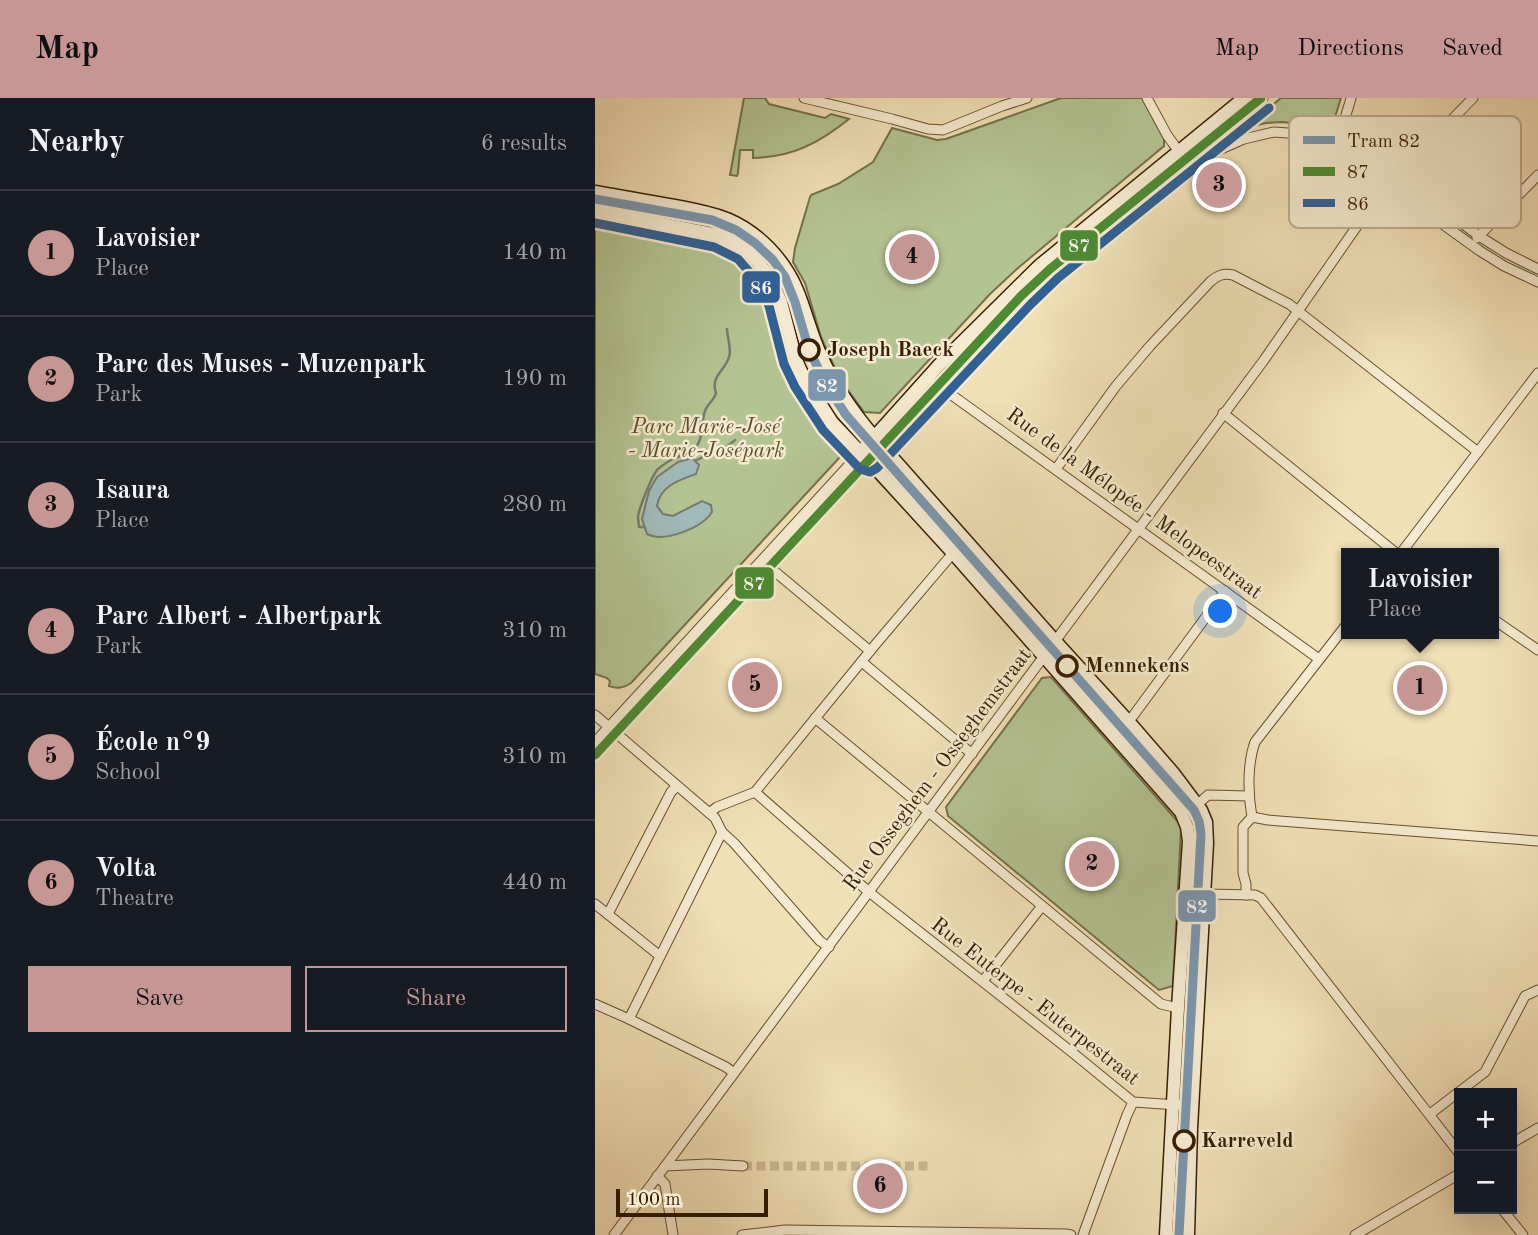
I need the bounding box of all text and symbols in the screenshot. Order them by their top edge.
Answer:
text: Map [35,33,99,66]
text: Map [1215,37,1259,61]
text: Directions [1297,37,1404,61]
text: Saved [1442,37,1503,61]
legend [1289,116,1521,228]
text: Nearby [28,128,125,158]
text: 6 results [481,132,567,155]
text: Tram 82 [1347,133,1420,152]
pin: 3 [1196,159,1242,211]
text: 87 [1347,164,1369,183]
text: 86 [1347,196,1369,215]
text: Lavoisier [95,226,200,252]
line badge: 87 [1059,229,1099,262]
pin: 4 [889,231,935,283]
text: 87 [1068,238,1090,257]
text: 1 [44,241,58,264]
text: 140 m [502,241,567,264]
text: Place [95,257,149,280]
line badge: 86 [741,270,781,304]
text: 86 [750,280,772,299]
marker: Joseph Baeck [798,339,820,361]
place label: Joseph Baeck [827,340,954,361]
text: Parc des Muses - Muzenpark [95,352,426,378]
text: 2 [44,367,58,390]
text: 190 m [502,367,567,390]
line badge: 82 [807,368,847,402]
text: 82 [816,378,838,397]
text: Park [95,383,142,406]
street label: Rue de la Mélopée - Melopeestraat [1002,404,1266,604]
park label: Parc Marie-José - Marie-Josépark [628,417,784,462]
text: Isaura [95,478,170,504]
text: 3 [44,493,58,516]
text: 280 m [502,493,567,516]
text: Place [95,509,149,532]
popup [1341,548,1499,639]
line badge: 87 [734,566,775,600]
text: Lavoisier [1368,567,1472,593]
text: 87 [743,576,765,595]
your location [1203,594,1237,628]
text: Place [1368,598,1421,621]
text: Parc Albert - Albertpark [95,604,382,630]
text: 4 [44,619,58,642]
text: 310 m [502,619,567,642]
text: Park [95,635,142,658]
street label: Rue Osseghem - Osseghemstraat [840,645,1036,895]
marker: Mennekens [1056,655,1078,677]
place label: Mennekens [1085,656,1189,677]
pin: 5 [732,659,778,711]
pin: 1 [1397,662,1443,714]
text: École n°9 [95,730,210,756]
text: 5 [44,745,58,768]
text: 310 m [502,745,567,768]
text: School [95,761,161,784]
pin: 2 [1069,838,1115,890]
text: Volta [95,856,156,882]
text: 6 [44,871,58,894]
text: 440 m [502,871,567,894]
text: Theatre [95,887,174,910]
line badge: 82 [1177,889,1217,923]
text: 82 [1186,899,1208,918]
street label: Rue Euterpe - Euterpestraat [927,914,1143,1090]
button: Save [28,966,291,1032]
button: Share [305,966,567,1032]
map controls [1454,1088,1517,1214]
button: + [1454,1088,1517,1151]
marker: Karreveld [1173,1130,1195,1152]
place label: Karreveld [1201,1131,1294,1152]
button: − [1454,1151,1517,1214]
pin: 6 [857,1160,903,1212]
scale bar [616,1186,768,1218]
text: 100 m [627,1191,680,1210]

